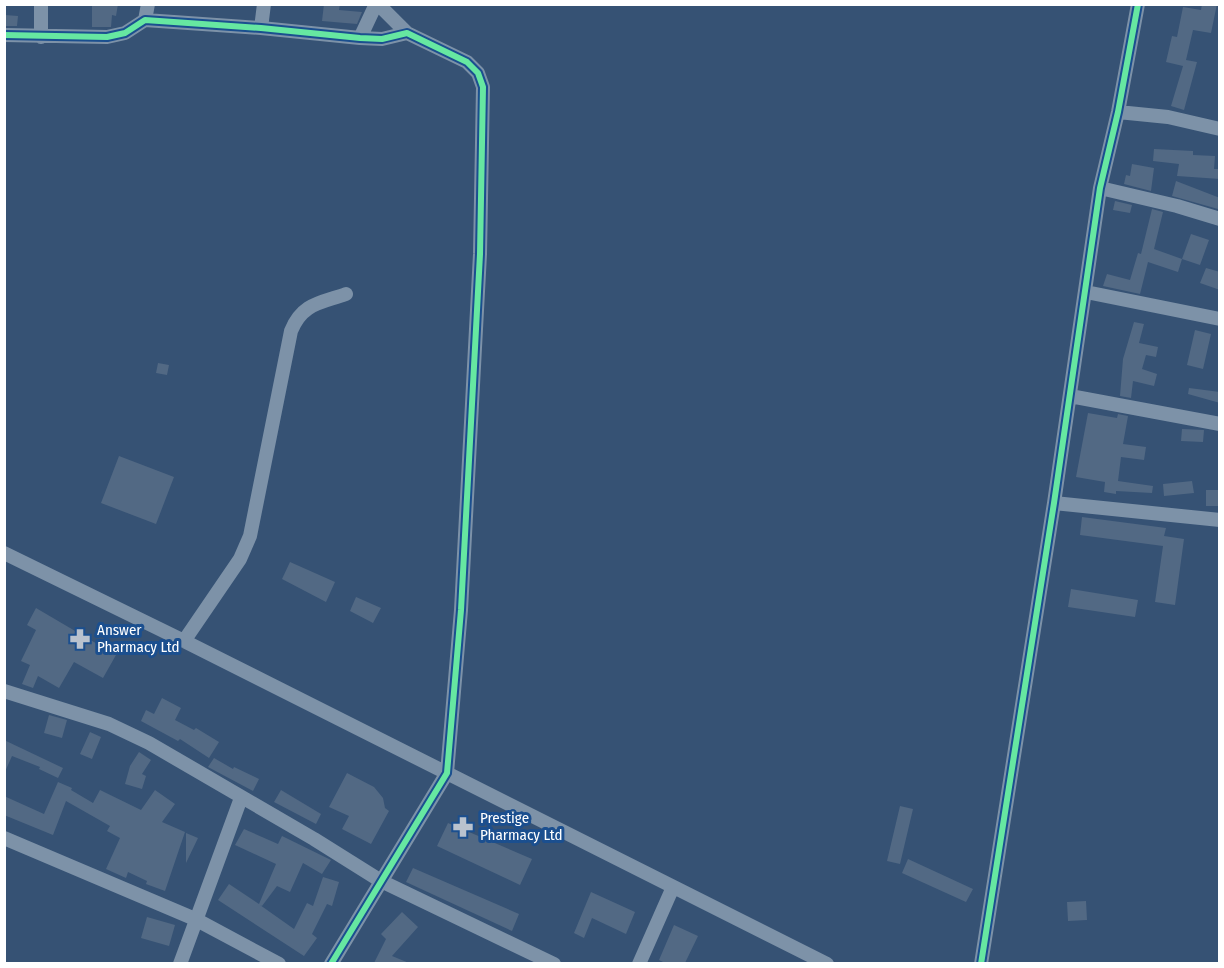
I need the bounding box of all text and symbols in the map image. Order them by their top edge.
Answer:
place label: Answer Pharmacy Ltd [97,621,180,656]
pharmacy icon: Answer Pharmacy Ltd [68,627,92,651]
place label: Prestige Pharmacy Ltd [480,809,563,844]
pharmacy icon: Prestige Pharmacy Ltd [451,815,475,839]

